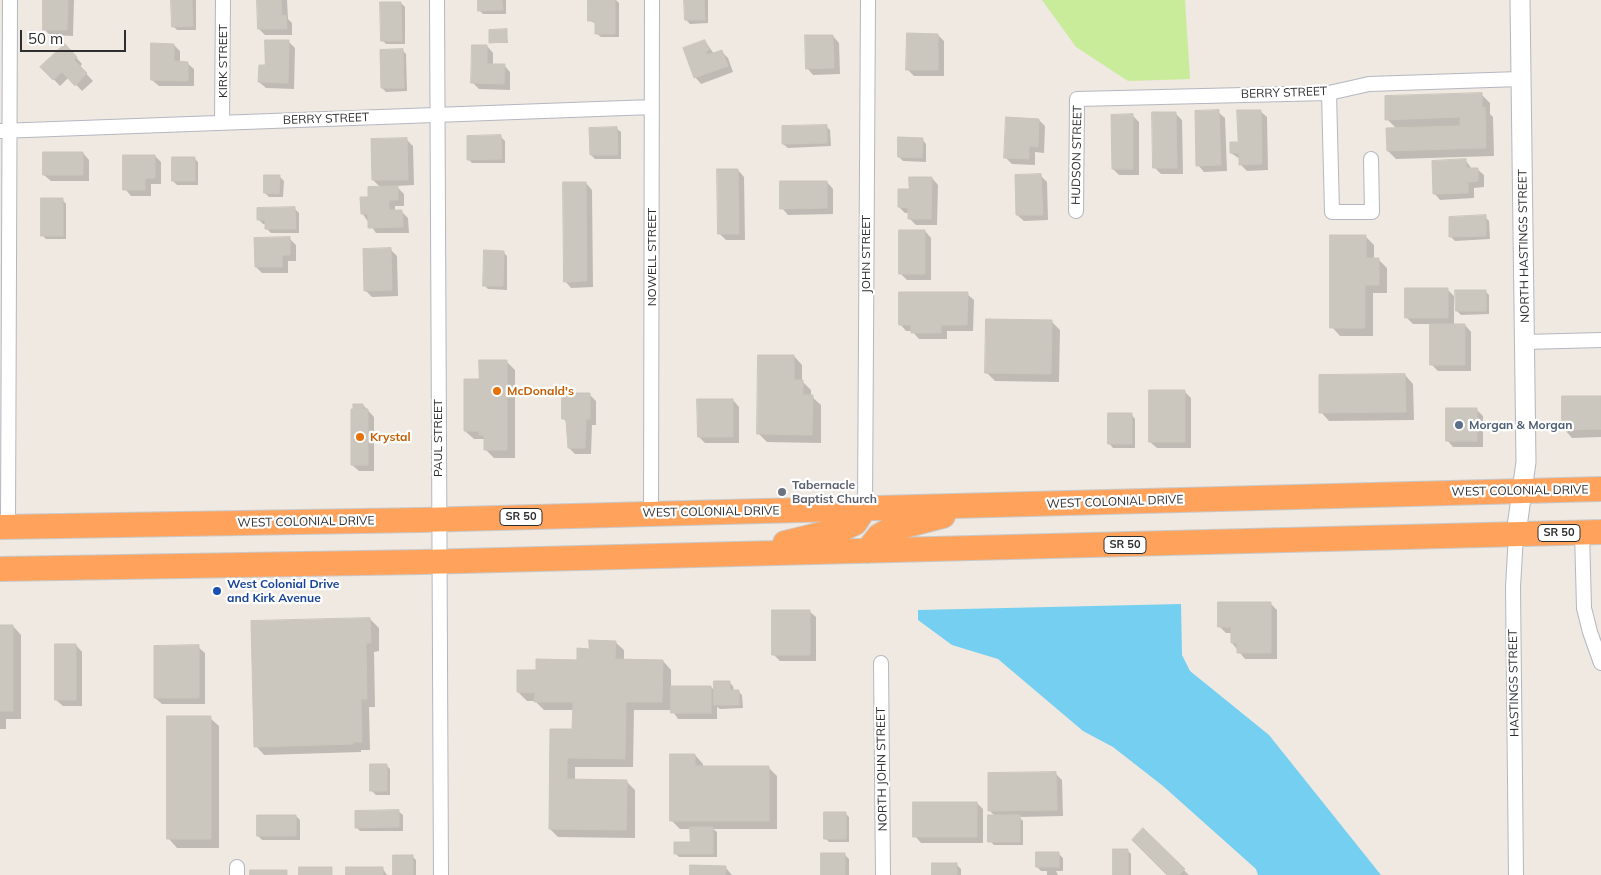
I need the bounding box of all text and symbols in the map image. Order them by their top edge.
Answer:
scale bar [22,20,129,52]
street label: KIRK STREET [216,24,230,98]
text: 50 m [28,29,63,48]
street label: BERRY STREET [1241,84,1327,102]
street label: HUDSON STREET [1069,105,1085,205]
street label: BERRY STREET [283,110,369,128]
street label: NORTH HASTINGS STREET [1515,169,1533,323]
street label: NOWELL STREET [645,208,659,306]
street label: JOHN STREET [859,215,873,293]
place label: McDonald's [507,384,574,398]
marker: McDonald's [491,385,503,397]
street label: PAUL STREET [431,399,445,477]
place label: Morgan & Morgan [1469,418,1572,432]
marker: Morgan & Morgan [1453,419,1465,431]
place label: Krystal [370,430,411,444]
marker: Krystal [354,431,366,443]
place label: Tabernacle Baptist Church [792,478,877,506]
street label: WEST COLONIAL DRIVE [1451,483,1589,499]
marker: Tabernacle Baptist Church [776,486,788,498]
street label: WEST COLONIAL DRIVE [1046,492,1184,512]
street label: WEST COLONIAL DRIVE [642,504,780,520]
road number: SR 50 [500,508,542,526]
street label: WEST COLONIAL DRIVE [237,514,375,530]
road number: SR 50 [1538,524,1580,542]
road number: SR 50 [1104,536,1146,554]
place label: West Colonial Drive and Kirk Avenue [227,577,339,605]
marker: West Colonial Drive and Kirk Avenue [211,585,223,597]
street label: HASTINGS STREET [1506,629,1522,737]
street label: NORTH JOHN STREET [874,707,890,831]

